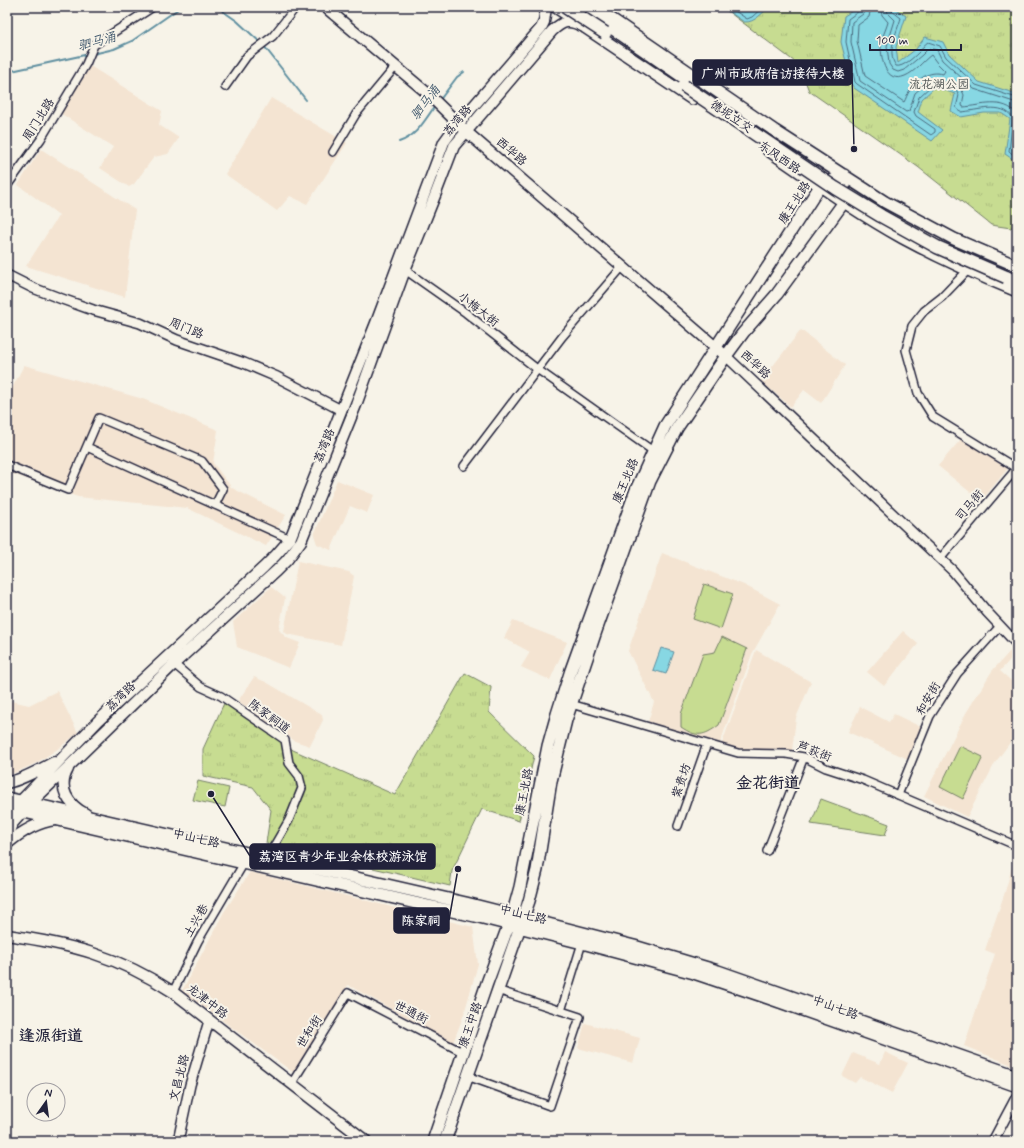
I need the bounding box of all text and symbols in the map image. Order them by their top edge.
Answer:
scale bar [870,26,961,52]
water label: 驷马涌 [76,28,119,55]
text: 100 m [876,33,908,49]
callout: 广州市政府信访接待大楼 [693,60,852,85]
text: 广州市政府信访接待大楼 [701,66,845,83]
park label: 流花湖公园 [909,77,969,93]
water label: 驷马涌 [407,82,445,124]
street label: 周门北路 [19,95,59,145]
street label: 德坭立交 [707,97,755,137]
street label: 荔湾路 [440,102,476,140]
street label: 西华路 [492,134,530,170]
street label: 东风西路 [755,138,803,178]
street label: 康王北路 [775,179,815,227]
street label: 小梅大街 [454,289,502,331]
street label: 周门路 [166,315,206,343]
street label: 西华路 [736,347,774,383]
street label: 荔湾路 [311,426,339,466]
street label: 康王北路 [609,456,643,506]
street label: 司马街 [952,487,988,525]
street label: 荔湾路 [102,679,140,715]
street label: 和安街 [913,679,945,719]
street label: 陈家祠道 [245,696,293,738]
street label: 芦荻街 [794,738,834,766]
street label: 紫贵坊 [669,761,695,801]
street label: 康王北路 [513,767,537,817]
district label: 金花街道 [736,773,800,794]
street label: 中山七路 [171,826,221,852]
callout: 荔湾区青少年业余体校游泳馆 [250,844,435,869]
text: 荔湾区青少年业余体校游泳馆 [258,849,428,866]
street label: 土兴巷 [181,901,213,941]
street label: 中山七路 [498,901,548,929]
callout: 陈家祠 [394,908,449,933]
text: 陈家祠 [401,913,441,930]
street label: 龙津中路 [183,981,231,1023]
street label: 中山七路 [810,992,860,1024]
street label: 世通街 [391,998,431,1028]
street label: 康王中路 [456,1000,486,1050]
street label: 世和街 [294,1012,326,1052]
district label: 逢源街道 [19,1026,83,1047]
street label: 文昌北路 [166,1053,194,1103]
north arrow [26,1082,66,1122]
text: N [43,1086,53,1101]

